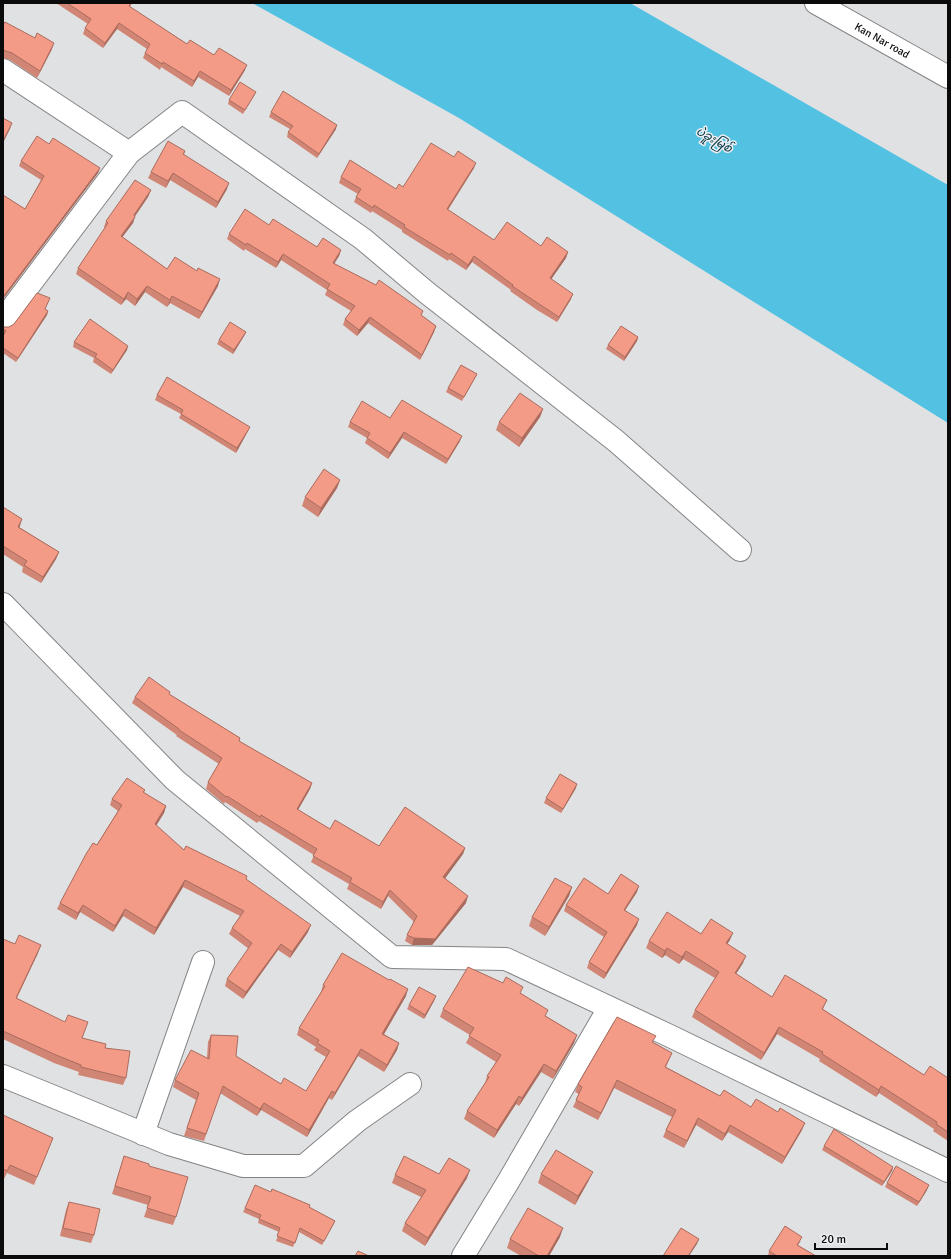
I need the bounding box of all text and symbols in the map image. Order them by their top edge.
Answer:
street label: Kan Nar road [852,20,912,61]
water label: ပဲခူးမြစ် [692,122,737,159]
scale bar [815,1225,887,1251]
text: 20 m [821,1232,846,1247]

